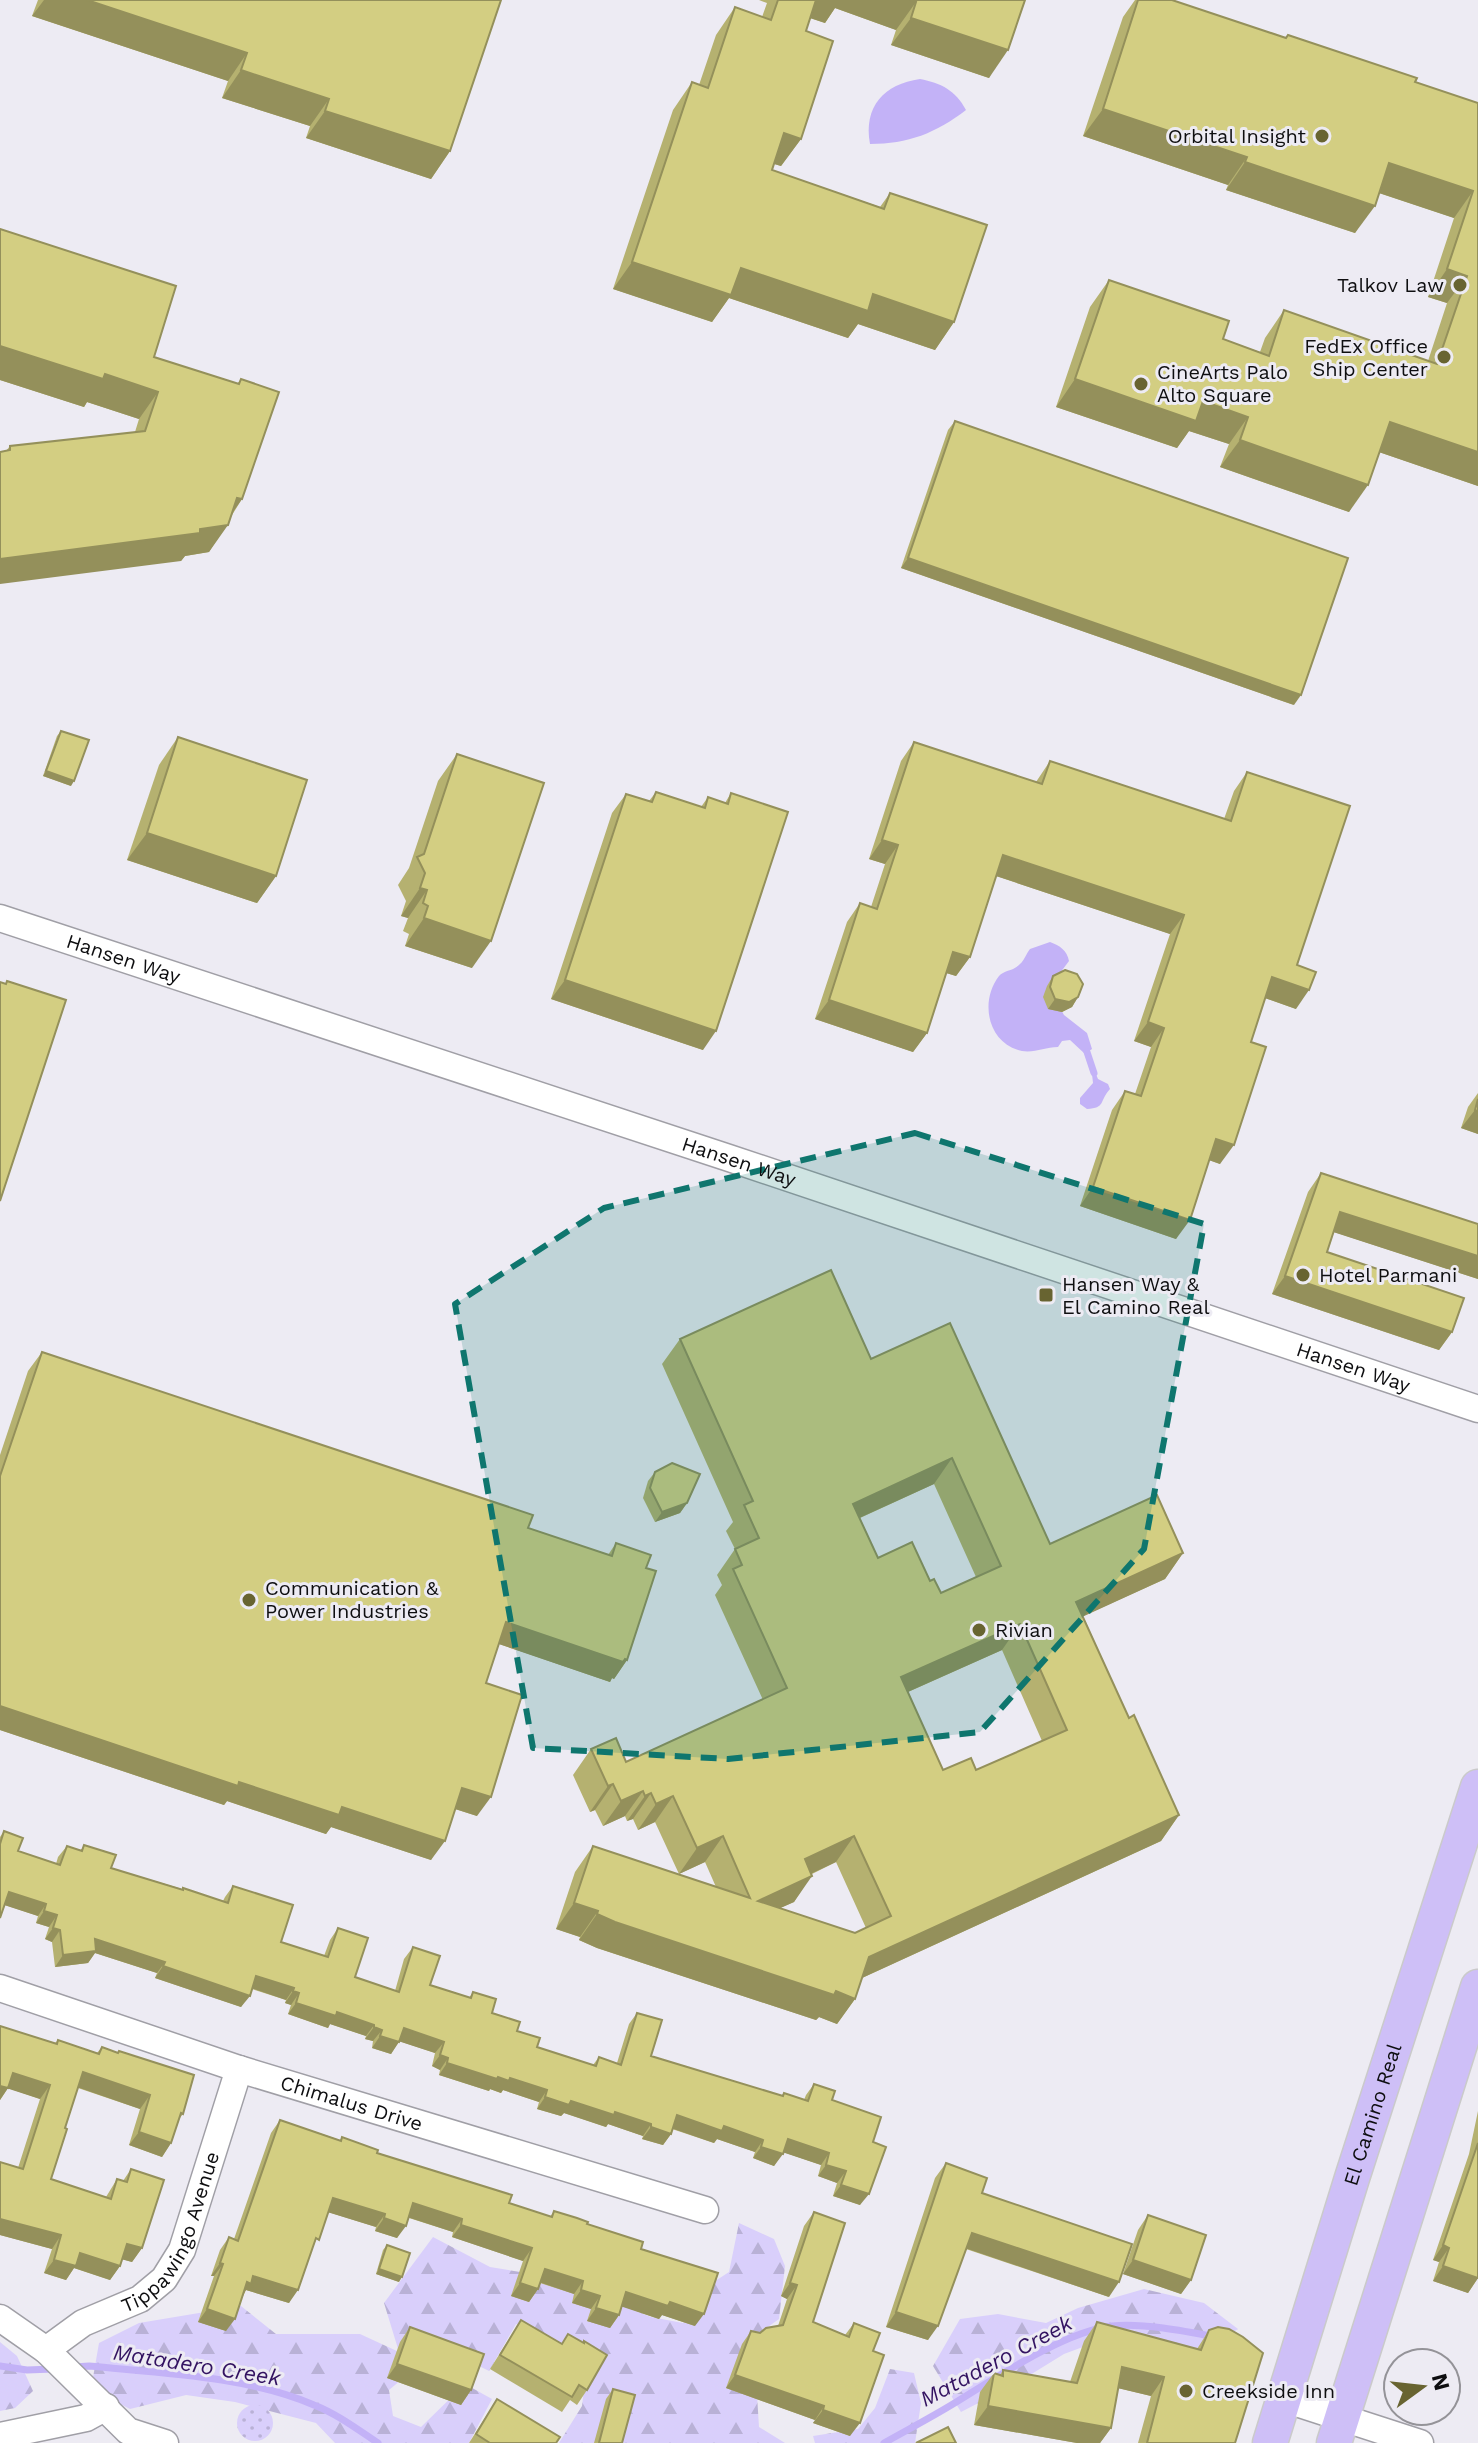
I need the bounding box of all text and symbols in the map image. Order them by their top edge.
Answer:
place label: Orbital Insight [1168,124,1307,148]
marker: Orbital Insight [1313,127,1331,145]
place label: Talkov Law [1337,273,1444,297]
marker: Talkov Law [1451,276,1469,294]
place label: FedEx Office Ship Center [1304,334,1428,381]
marker: FedEx Office Ship Center [1435,348,1453,366]
place label: CineArts Palo Alto Square [1157,360,1288,407]
marker: CineArts Palo Alto Square [1132,375,1150,393]
street label: Hansen Way [63,929,184,989]
street label: Hansen Way [679,1131,800,1192]
place label: Hotel Parmani [1319,1263,1457,1287]
marker: Hotel Parmani [1294,1266,1312,1284]
place label: Hansen Way & El Camino Real [1062,1272,1210,1319]
marker: Hansen Way & El Camino Real [1037,1286,1055,1304]
street label: Hansen Way [1293,1337,1414,1398]
place label: Communication & Power Industries [265,1576,439,1623]
marker: Communication & Power Industries [240,1591,258,1609]
place label: Rivian [995,1618,1053,1642]
marker: Rivian [970,1621,988,1639]
street label: El Camino Real [1338,2041,1406,2188]
street label: Chimalus Drive [278,2070,426,2136]
street label: Tippawingo Avenue [118,2149,224,2318]
water label: Matadero Creek [916,2310,1077,2412]
water label: Matadero Creek [112,2339,283,2391]
north arrow [1382,2347,1462,2427]
text: N [1427,2371,1455,2393]
place label: Creekside Inn [1202,2379,1335,2403]
marker: Creekside Inn [1177,2382,1195,2400]

